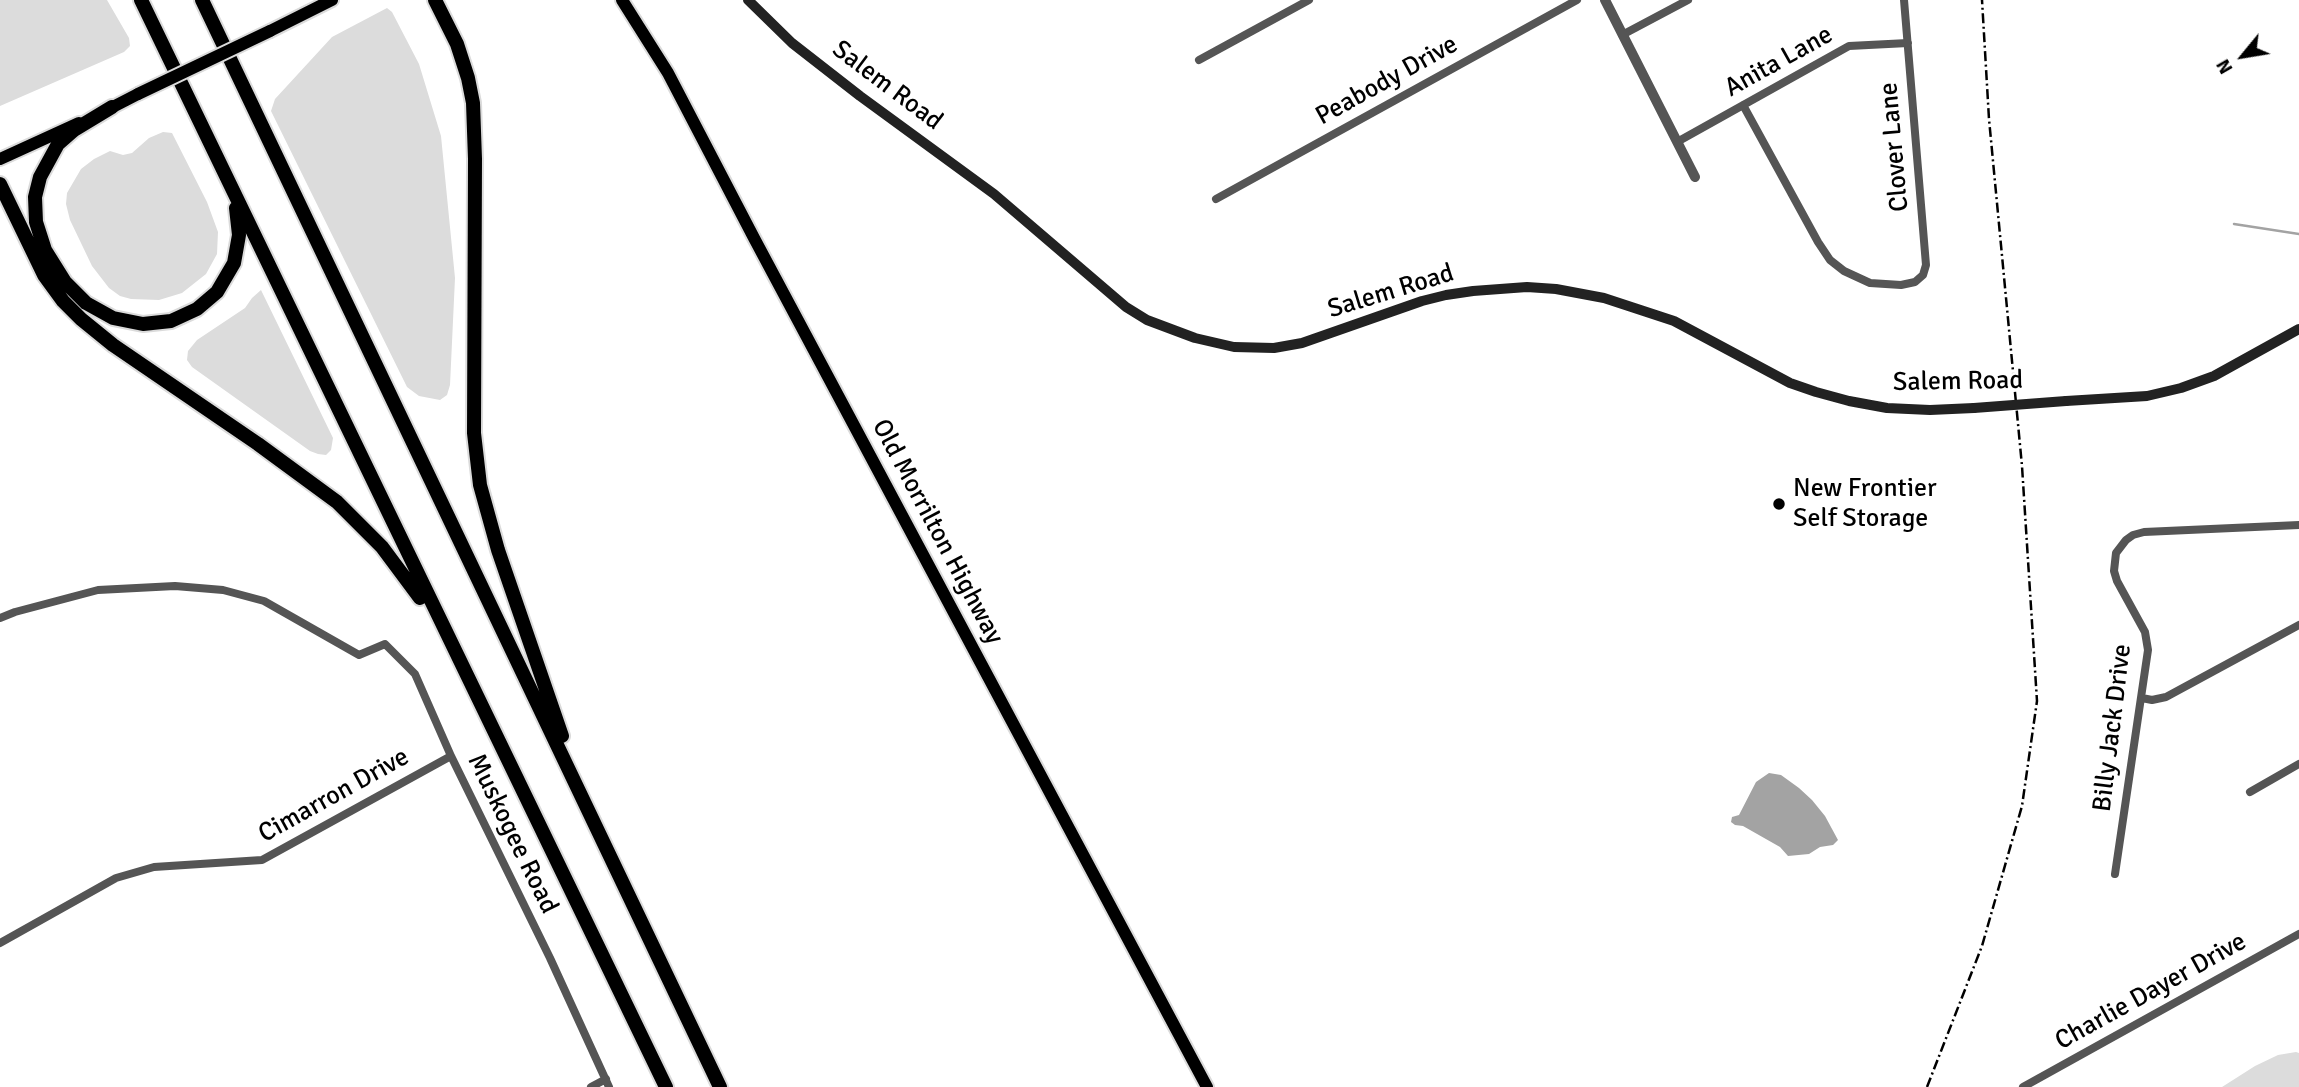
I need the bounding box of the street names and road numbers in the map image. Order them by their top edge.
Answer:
street label: Anita Lane [1720,20,1838,104]
street label: Peabody Drive [1311,29,1463,133]
street label: Salem Road [826,34,948,138]
street label: Clover Lane [1874,81,1916,213]
street label: Salem Road [1324,258,1458,326]
street label: Salem Road [1893,365,2023,399]
street label: Old Morrilton Highway [864,414,1010,650]
street label: Billy Jack Drive [2087,642,2139,814]
street label: Cimarron Drive [253,742,415,850]
street label: Muskogee Road [460,749,564,919]
street label: Charlie Dayer Drive [2050,927,2252,1057]

